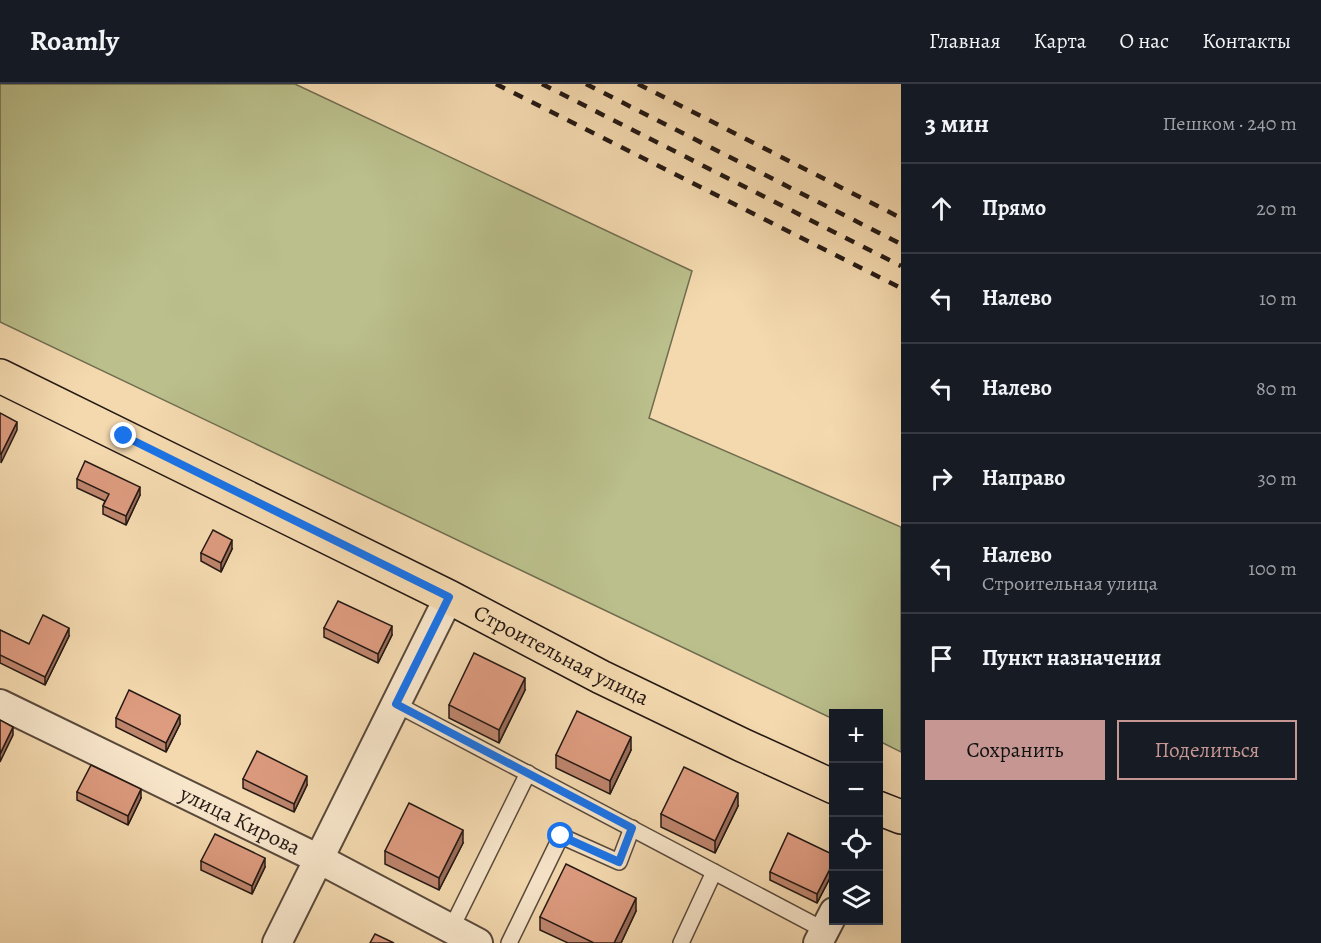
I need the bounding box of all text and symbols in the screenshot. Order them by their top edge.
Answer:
text: Roamly [30,22,119,60]
text: Главная [929,27,1001,55]
text: Карта [1034,27,1086,55]
text: О нас [1119,27,1169,55]
text: Контакты [1202,27,1291,55]
text: 3 мин [925,106,989,141]
text: Пешком · 240 m [1163,110,1297,137]
icon: ahead [925,192,958,225]
text: Прямо [982,193,1046,223]
text: 20 m [1256,195,1297,222]
icon: left [925,282,958,315]
text: Налево [982,283,1052,313]
text: 10 m [1259,285,1297,312]
icon: left [925,372,958,405]
text: Налево [982,373,1052,403]
text: 80 m [1256,375,1297,402]
route end [110,422,136,448]
icon: right [925,462,958,495]
text: Направо [982,463,1065,493]
text: 30 m [1257,465,1297,492]
text: Налево [982,540,1052,570]
icon: left [925,552,958,585]
text: 100 m [1248,555,1297,582]
text: Строительная улица [982,570,1158,597]
street label: Строительная улица [468,598,655,713]
icon: arrive [925,642,958,675]
text: Пункт назначения [982,643,1161,673]
map controls [829,709,883,925]
button: + [829,709,883,763]
button: Сохранить [925,720,1105,780]
button: Поделиться [1117,720,1297,780]
button: − [829,763,883,817]
street label: улица Кирова [174,778,306,863]
button: locate [829,817,883,871]
route start [547,822,573,848]
button: layers [829,871,883,925]

